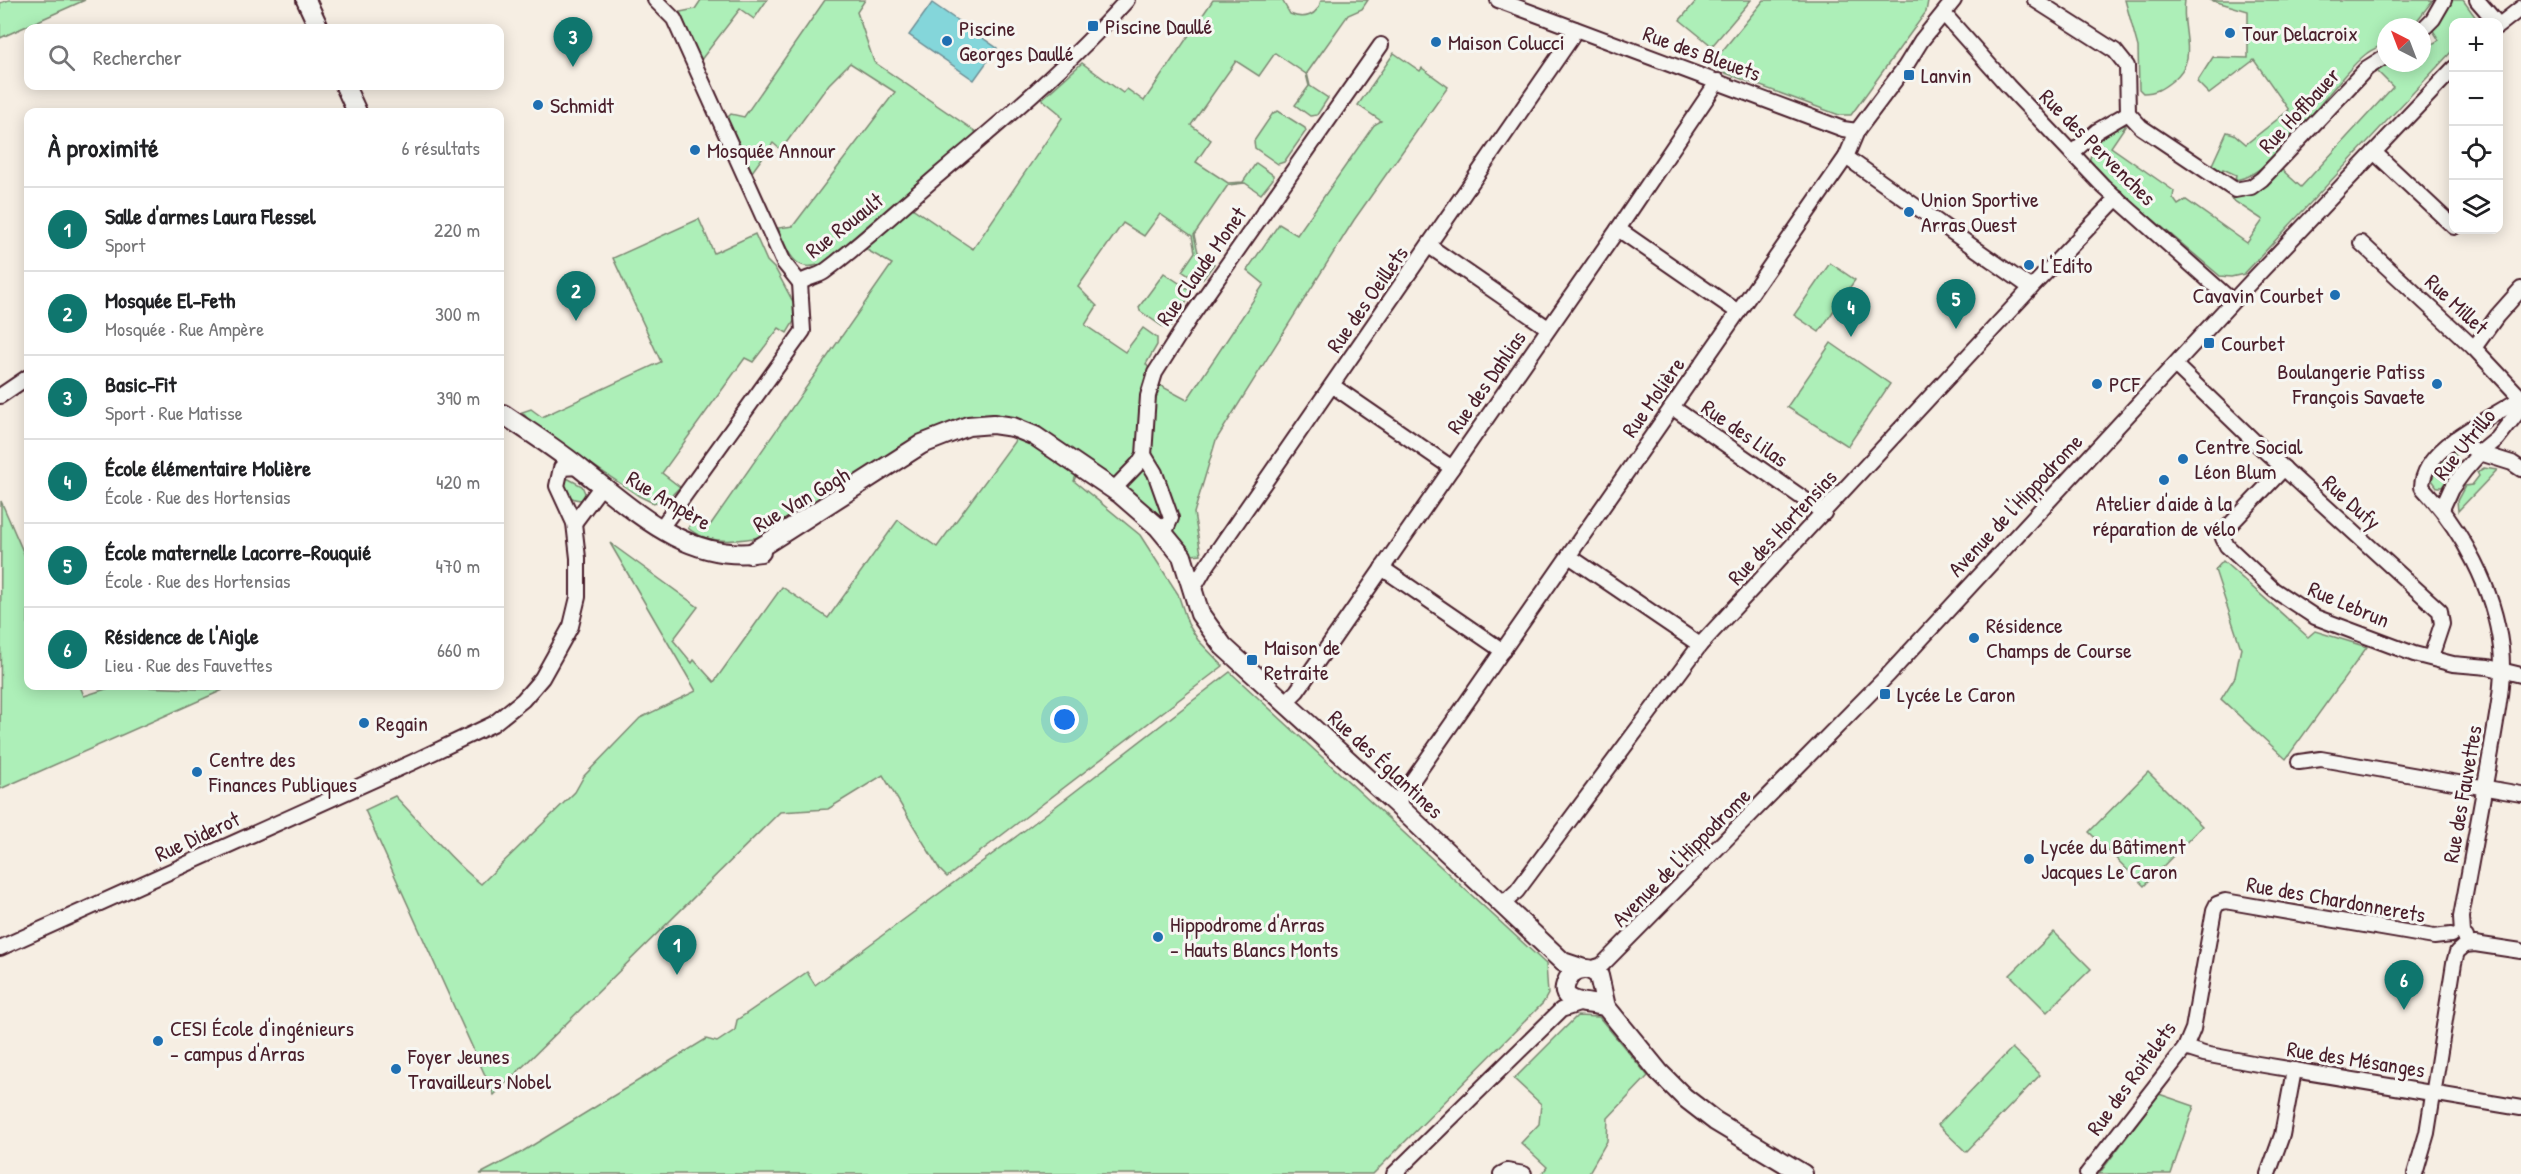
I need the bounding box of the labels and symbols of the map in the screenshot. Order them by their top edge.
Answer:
place label: Piscine Daullé [1105,11,1213,41]
place label: Piscine Georges Daullé [959,13,1074,68]
pin: 3 [554,17,592,67]
street label: Rue des Bleuets [1639,18,1765,88]
place label: Tour Delacroix [2242,18,2358,48]
north arrow [2377,18,2431,72]
marker: Piscine Daullé [1086,19,1100,33]
marker: Tour Delacroix [2223,26,2237,40]
place label: Maison Colucci [1448,27,1565,57]
marker: Piscine Georges Daullé [940,34,954,48]
marker: Maison Colucci [1429,35,1443,49]
place label: Lanvin [1921,60,1971,90]
street label: Rue Hoffbauer [2252,60,2347,159]
marker: Lanvin [1902,68,1916,82]
street label: Rue des Pervenches [2033,82,2163,212]
place label: Schmidt [550,90,614,120]
marker: Schmidt [531,98,545,112]
place label: Mosquée Annour [707,135,836,165]
marker: Mosquée Annour [688,143,702,157]
place label: Union Sportive Arras Ouest [1921,184,2039,239]
street label: Rue Rouault [799,185,889,265]
street label: Rue Claude Monet [1149,200,1253,331]
marker: Union Sportive Arras Ouest [1902,205,1916,219]
street label: Rue des Oeillets [1319,240,1415,358]
place label: L'Edito [2041,250,2093,280]
marker: L'Edito [2022,258,2036,272]
street label: Rue Millet [2419,267,2495,341]
pin: 2 [556,272,596,321]
pin: 5 [1936,280,1976,329]
place label: Cavavin Courbet [2193,280,2323,310]
pin: 4 [1832,288,1870,337]
marker: Cavavin Courbet [2328,288,2342,302]
street label: Rue des Dahlias [1439,324,1533,440]
place label: Courbet [2221,328,2285,358]
marker: Courbet [2202,336,2216,350]
street label: Rue Molière [1615,351,1692,443]
place label: Boulangerie Patiss François Savaete [2277,356,2425,411]
place label: PCF [2109,369,2141,399]
marker: PCF [2090,377,2104,391]
marker: Boulangerie Patiss François Savaete [2430,377,2444,391]
street label: Rue des Lilas [1696,392,1794,474]
street label: Rue Utrillo [2426,402,2502,486]
street label: Avenue de l'Hippodrome [1941,427,2089,583]
place label: Centre Social Léon Blum [2195,431,2303,486]
marker: Centre Social Léon Blum [2176,452,2190,466]
street label: Rue Van Gogh [747,459,855,539]
street label: Rue Ampère [621,463,717,537]
street label: Rue des Hortensias [1721,463,1843,591]
street label: Rue Dufy [2316,468,2388,536]
marker: Atelier d'aide à la réparation de vélo [2157,473,2171,487]
place label: Atelier d'aide à la réparation de vélo [2092,488,2236,543]
street label: Rue Lebrun [2304,573,2394,635]
place label: Résidence Champs de Course [1986,610,2132,665]
marker: Résidence Champs de Course [1967,631,1981,645]
place label: Maison de Retraite [1264,632,1341,687]
marker: Maison de Retraite [1245,653,1259,667]
place label: Lycée Le Caron [1897,679,2016,709]
marker: Lycée Le Caron [1878,687,1892,701]
street label: Rue des Églantines [1322,703,1450,825]
your location [1050,705,1079,734]
place label: Regain [376,708,428,738]
marker: Regain [357,716,371,730]
street label: Rue des Fauvettes [2435,723,2489,865]
place label: Centre des Finances Publiques [208,744,357,799]
marker: Centre des Finances Publiques [190,765,204,779]
street label: Avenue de l'Hippodrome [1605,781,1757,933]
street label: Rue Diderot [150,803,245,869]
place label: Lycée du Bâtiment Jacques Le Caron [2041,831,2186,886]
marker: Lycée du Bâtiment Jacques Le Caron [2022,852,2036,866]
street label: Rue des Chardonnerets [2244,868,2428,930]
place label: Hippodrome d'Arras - Hauts Blancs Monts [1170,909,1338,964]
pin: 1 [658,926,696,975]
marker: Hippodrome d'Arras - Hauts Blancs Monts [1151,930,1165,944]
pin: 6 [2384,960,2424,1010]
place label: CESI École d'ingénieurs - campus d'Arras [170,1013,354,1068]
street label: Rue des Roitelets [2079,1015,2183,1141]
street label: Rue des Mésanges [2285,1033,2427,1085]
marker: CESI École d'ingénieurs - campus d'Arras [151,1034,165,1048]
place label: Foyer Jeunes Travailleurs Nobel [407,1041,551,1096]
marker: Foyer Jeunes Travailleurs Nobel [389,1062,403,1076]

